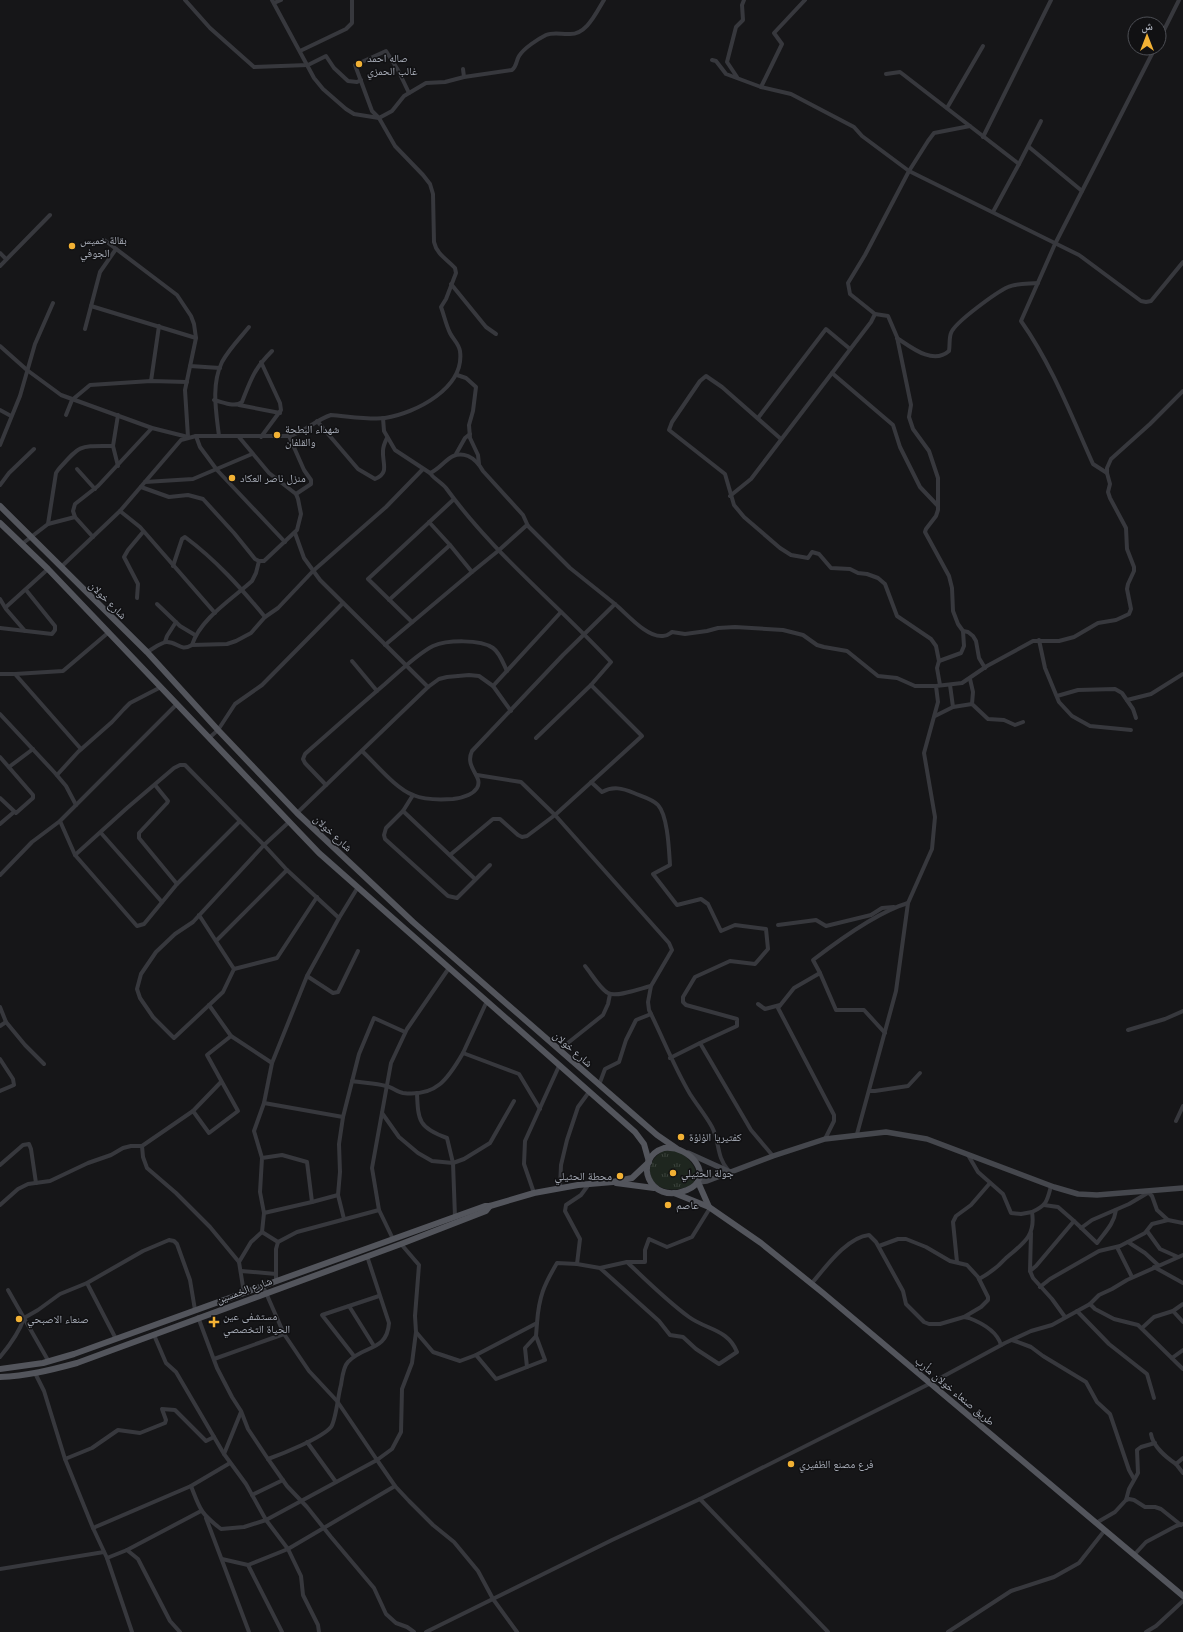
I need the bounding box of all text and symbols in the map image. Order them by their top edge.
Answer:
north arrow [1127,16,1167,56]
text: ش [1141,19,1153,34]
place label: صاله احمد غالب الحمزي [367,51,418,80]
marker: صاله احمد غالب الحمزي [354,59,364,69]
place label: بقالة خميس الجوفي [80,233,127,262]
marker: بقالة خميس الجوفي [67,241,77,251]
place label: شهداء البطحة والقلفان [285,422,339,449]
marker: شهداء البطحة والقلفان [272,430,282,440]
place label: منزل ناصر العكاد [240,471,306,485]
marker: منزل ناصر العكاد [227,473,237,483]
street label: شارع خولان [86,578,130,622]
street label: شارع خولان [311,812,355,854]
street label: شارع خولان [550,1028,596,1070]
place label: كفتيريا الؤلؤة [689,1130,742,1144]
marker: كفتيريا الؤلؤة [676,1132,686,1142]
place label: جولة الحثيلي [681,1166,734,1182]
marker: جولة الحثيلي [668,1168,678,1178]
place label: محطة الحثيلي [554,1169,612,1185]
marker: محطة الحثيلي [615,1171,625,1181]
place label: عاصم [676,1198,699,1213]
marker: عاصم [663,1200,673,1210]
street label: شارع الخمسين [214,1273,274,1307]
place label: مستشفى عين الحياة التخصصي [223,1309,290,1338]
place label: صنعاء الاصبحي [27,1312,89,1328]
marker: صنعاء الاصبحي [14,1314,24,1324]
marker: مستشفى عين الحياة التخصصي [208,1316,220,1328]
street label: طريق صنعاء خولان مأرب [912,1354,998,1428]
place label: فرع مصنع الظفيري [799,1457,874,1473]
marker: فرع مصنع الظفيري [786,1459,796,1469]

